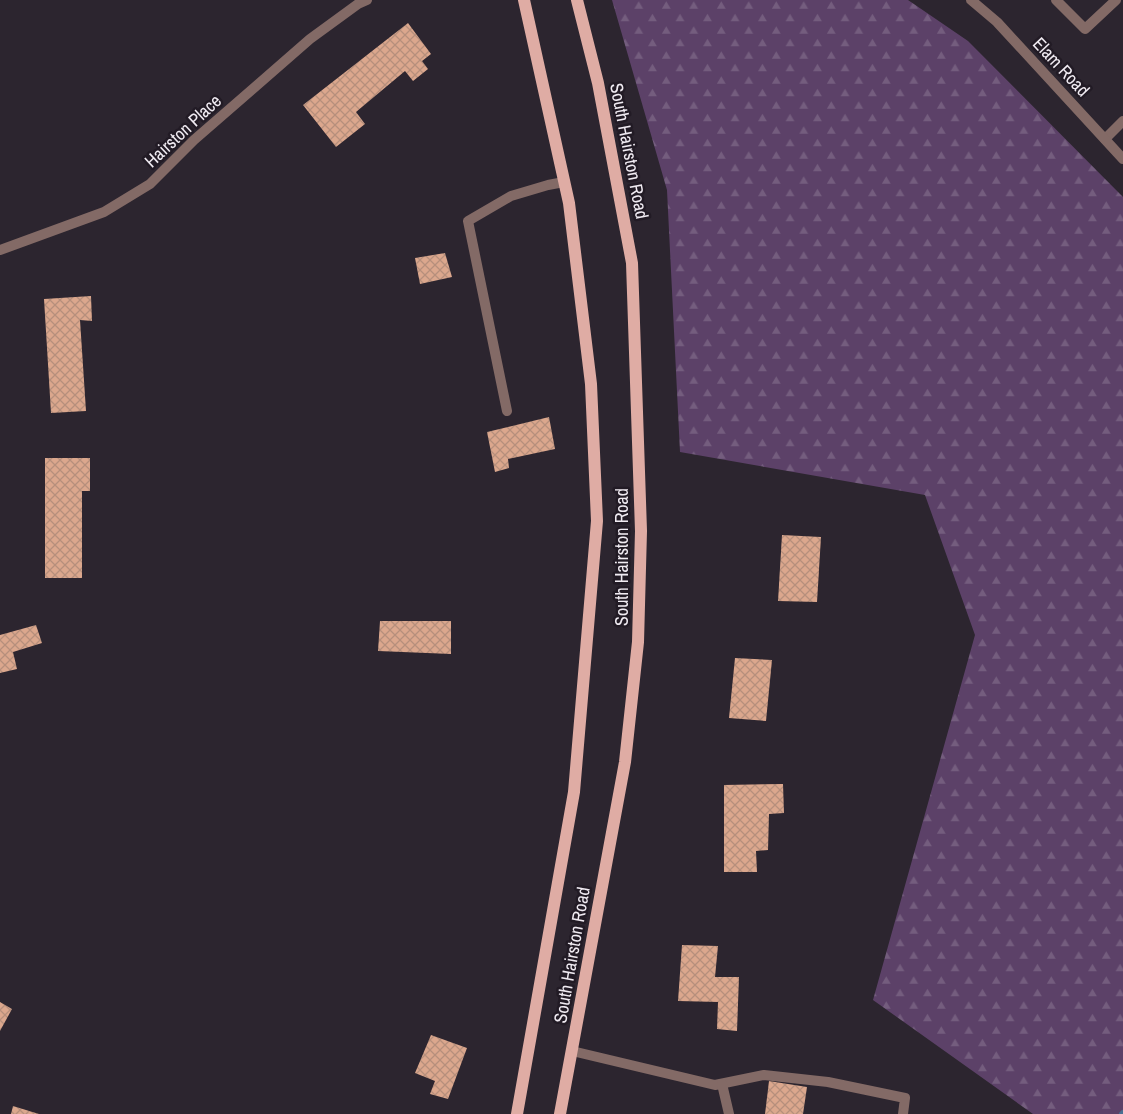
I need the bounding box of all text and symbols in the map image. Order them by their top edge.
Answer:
street label: Elam Road [1027,31,1095,102]
street label: South Hairston Road [604,81,655,221]
street label: Hairston Place [139,88,227,173]
street label: South Hairston Road [609,488,634,626]
street label: South Hairston Road [547,885,596,1025]

